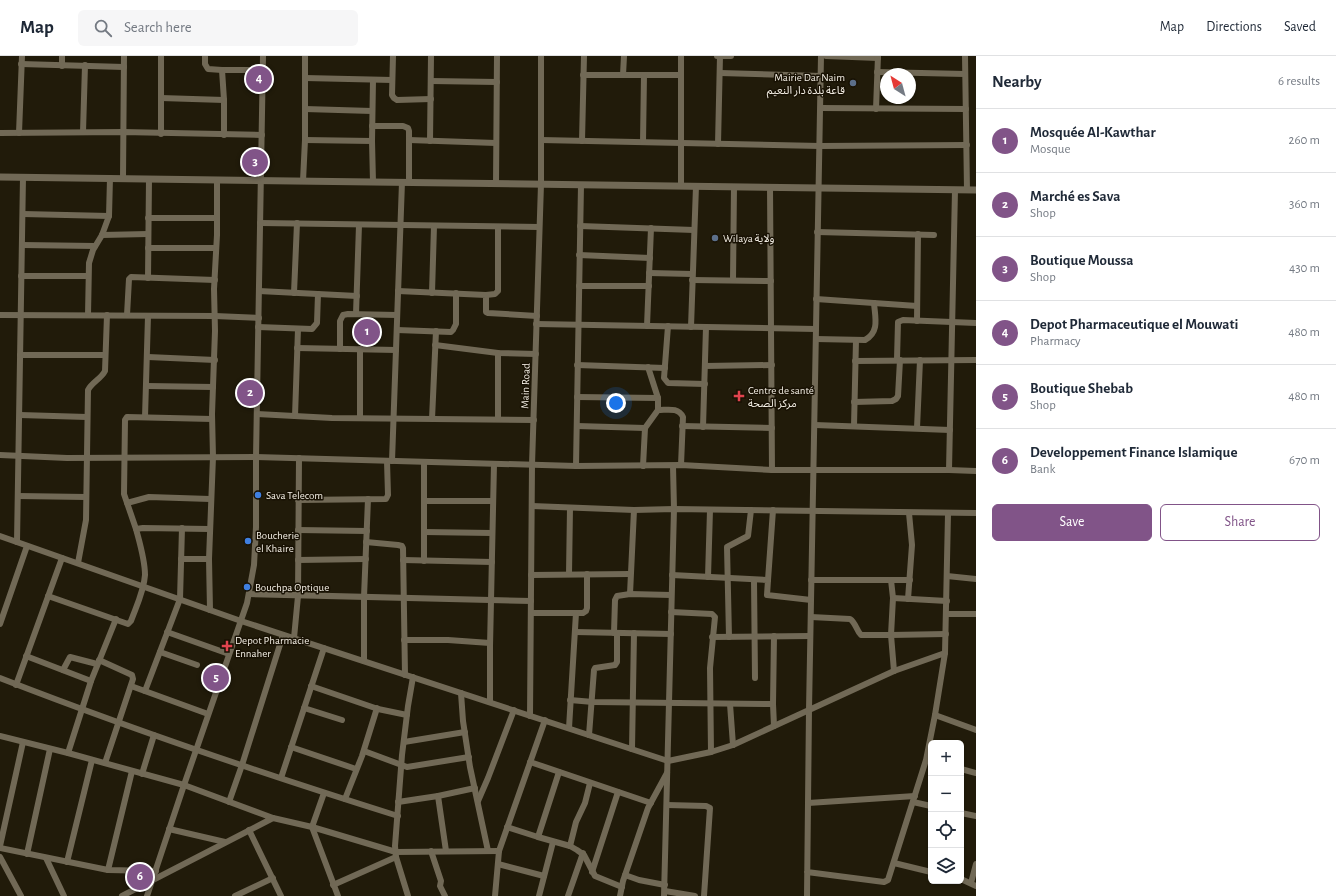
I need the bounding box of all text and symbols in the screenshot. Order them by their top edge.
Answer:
search box [78,10,358,46]
icon: search [92,17,114,39]
text: Map [20,18,54,37]
text: Search here [124,20,192,35]
text: Map [1160,20,1184,34]
text: Directions [1206,20,1262,34]
text: Saved [1284,20,1316,34]
pin: 4 [246,64,272,94]
north arrow [880,68,916,104]
place label: Mairie Dar Naim قاعة بلدة دار النعيم [767,72,845,99]
text: Nearby [992,73,1042,90]
text: 6 results [1278,75,1320,88]
marker: Mairie Dar Naim قاعة بلدة دار النعيم [848,78,858,88]
text: Mosquée Al-Kawthar [1030,125,1156,140]
text: 1 [1003,134,1007,147]
text: 260 m [1289,134,1320,147]
text: Mosque [1030,143,1070,156]
pin: 3 [242,147,268,177]
text: Marché es Sava [1030,189,1120,204]
text: 2 [1002,198,1008,211]
text: 360 m [1289,198,1320,211]
text: Shop [1030,207,1056,220]
marker: Wilaya ولاية [710,233,720,243]
place label: Wilaya ولاية [723,233,775,245]
text: Boutique Moussa [1030,253,1133,268]
text: 3 [1002,262,1008,275]
text: 430 m [1289,262,1320,275]
text: Shop [1030,271,1056,284]
pin: 1 [354,317,380,347]
text: Depot Pharmaceutique el Mouwati [1030,317,1239,332]
text: 4 [1002,326,1008,339]
text: 480 m [1288,326,1320,339]
text: Pharmacy [1030,335,1081,348]
street label: Main Road [519,363,532,409]
pin: 2 [237,378,263,408]
text: Boutique Shebab [1030,381,1133,396]
place label: Centre de santé مركز الصحة [748,385,814,410]
marker: Centre de santé مركز الصحة [733,390,745,402]
text: 5 [1002,390,1008,403]
text: 480 m [1288,390,1320,403]
your location [606,393,626,413]
text: Shop [1030,399,1056,412]
text: Developpement Finance Islamique [1030,445,1237,460]
text: 6 [1002,454,1008,467]
text: 670 m [1289,454,1320,467]
text: Bank [1030,463,1056,476]
marker: Sava Telecom [253,490,263,500]
place label: Sava Telecom [266,490,323,501]
button: Save [992,504,1152,541]
button: Share [1160,504,1320,541]
place label: Boucherie el Khaire [256,530,299,554]
marker: Boucherie el Khaire [243,536,253,546]
marker: Bouchpa Optique [242,582,252,592]
place label: Bouchpa Optique [255,582,329,593]
place label: Depot Pharmacie Ennaher [235,635,309,659]
marker: Depot Pharmacie Ennaher [222,641,232,651]
pin: 5 [203,663,229,693]
map controls [928,740,964,884]
button: + [928,740,964,776]
button: − [928,776,964,812]
button: locate [928,812,964,848]
button: layers [928,848,964,884]
pin: 6 [127,862,153,892]

